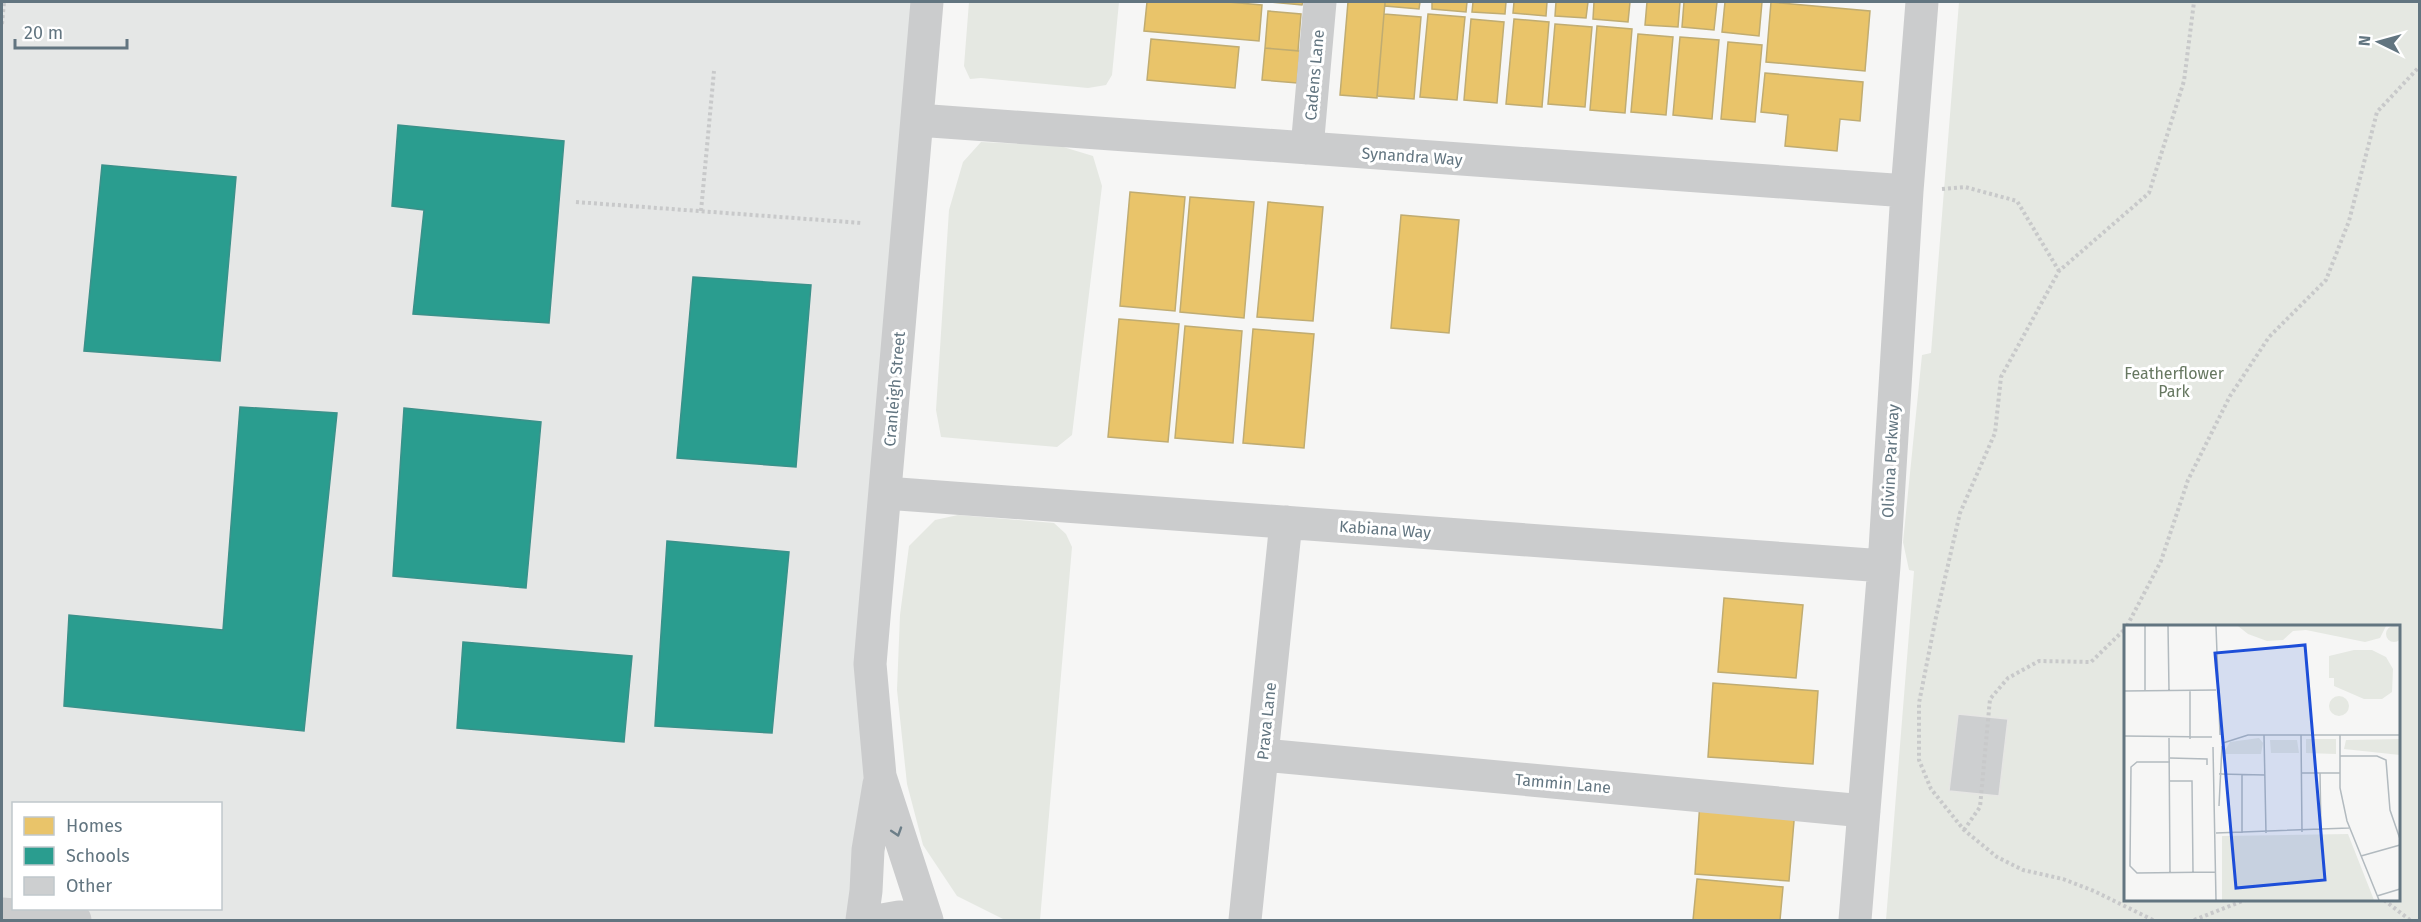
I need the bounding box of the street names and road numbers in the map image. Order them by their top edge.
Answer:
street label: Cadens Lane [1301,29,1328,121]
street label: Synandra Way [1361,143,1463,170]
street label: Cranleigh Street [880,330,909,447]
street label: Olivina Parkway [1878,403,1903,518]
street label: Kabiana Way [1338,517,1432,542]
street label: Prava Lane [1253,681,1280,761]
street label: Tammin Lane [1514,770,1612,797]

